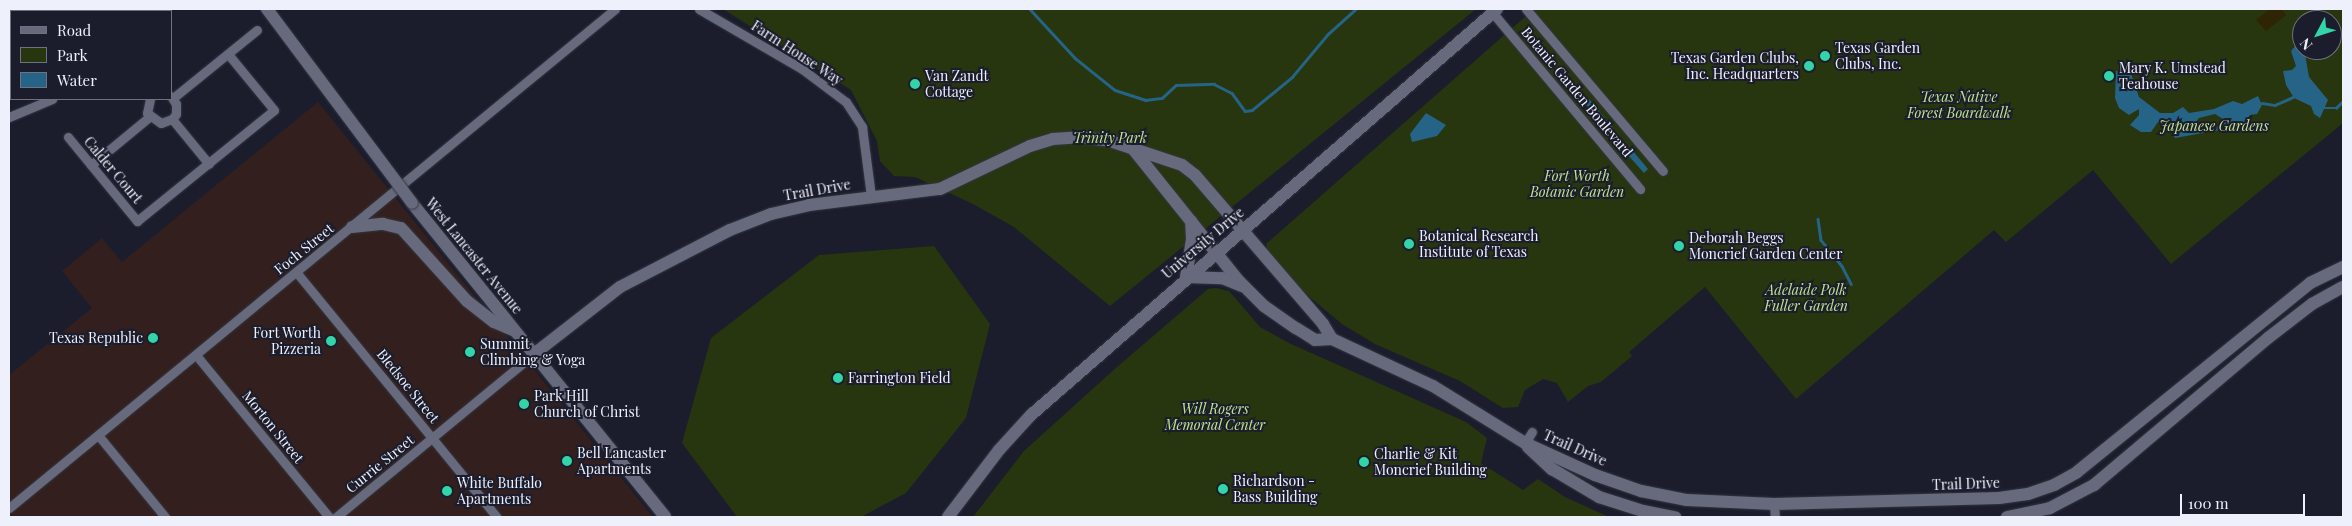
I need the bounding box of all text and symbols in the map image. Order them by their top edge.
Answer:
legend [10,10,172,100]
north arrow [2292,10,2342,60]
street label: Farm House Way [748,17,846,89]
text: Road [57,20,91,40]
street label: Botanic Garden Boulevard [1518,24,1636,160]
text: N [2295,34,2316,54]
place label: Texas Garden Clubs, Inc. [1835,40,1920,72]
text: Park [57,45,88,65]
place label: Texas Garden Clubs, Inc. Headquarters [1671,50,1799,82]
marker: Texas Garden Clubs, Inc. [1819,50,1831,62]
marker: Texas Garden Clubs, Inc. Headquarters [1803,60,1815,72]
place label: Mary K. Umstead Teahouse [2119,60,2226,92]
place label: Van Zandt Cottage [925,68,989,100]
text: Water [57,70,97,90]
marker: Mary K. Umstead Teahouse [2103,70,2115,82]
marker: Van Zandt Cottage [909,78,921,90]
park label: Texas Native Forest Boardwalk [1907,89,2011,121]
park label: Japanese Gardens [2159,118,2269,134]
park label: Trinity Park [1073,130,1147,146]
street label: Calder Court [80,133,146,207]
park label: Fort Worth Botanic Garden [1530,168,1624,200]
street label: Trail Drive [782,176,852,204]
street label: West Lancaster Avenue [422,194,526,318]
street label: University Drive [1159,204,1247,282]
street label: Foch Street [271,220,337,278]
place label: Botanical Research Institute of Texas [1419,228,1539,260]
place label: Deborah Beggs Moncrief Garden Center [1689,230,1842,262]
marker: Botanical Research Institute of Texas [1403,238,1415,250]
marker: Deborah Beggs Moncrief Garden Center [1673,240,1685,252]
park label: Adelaide Polk Fuller Garden [1764,282,1848,314]
place label: Fort Worth Pizzeria [252,325,321,358]
place label: Texas Republic [49,330,143,346]
marker: Texas Republic [147,332,159,344]
marker: Fort Worth Pizzeria [325,335,337,347]
place label: Summit Climbing & Yoga [480,336,586,368]
street label: Bledsoe Street [373,346,443,426]
marker: Summit Climbing & Yoga [464,346,476,358]
place label: Farrington Field [848,370,951,386]
marker: Farrington Field [832,372,844,384]
street label: Morton Street [239,388,307,466]
place label: Park Hill Church of Christ [534,388,640,421]
marker: Park Hill Church of Christ [518,398,530,410]
park label: Will Rogers Memorial Center [1164,401,1266,434]
street label: Trail Drive [1541,427,1609,469]
street label: Currie Street [343,432,417,496]
place label: Bell Lancaster Apartments [577,445,666,478]
place label: Charlie & Kit Moncrief Building [1374,446,1487,478]
marker: Bell Lancaster Apartments [561,455,573,467]
marker: Charlie & Kit Moncrief Building [1358,456,1370,468]
place label: Richardson - Bass Building [1233,473,1317,506]
street label: Trail Drive [1932,474,2000,494]
place label: White Buffalo Apartments [457,475,542,508]
marker: Richardson - Bass Building [1217,483,1229,495]
scale bar [2182,484,2307,516]
marker: White Buffalo Apartments [441,485,453,497]
text: 100 m [2188,493,2229,513]

